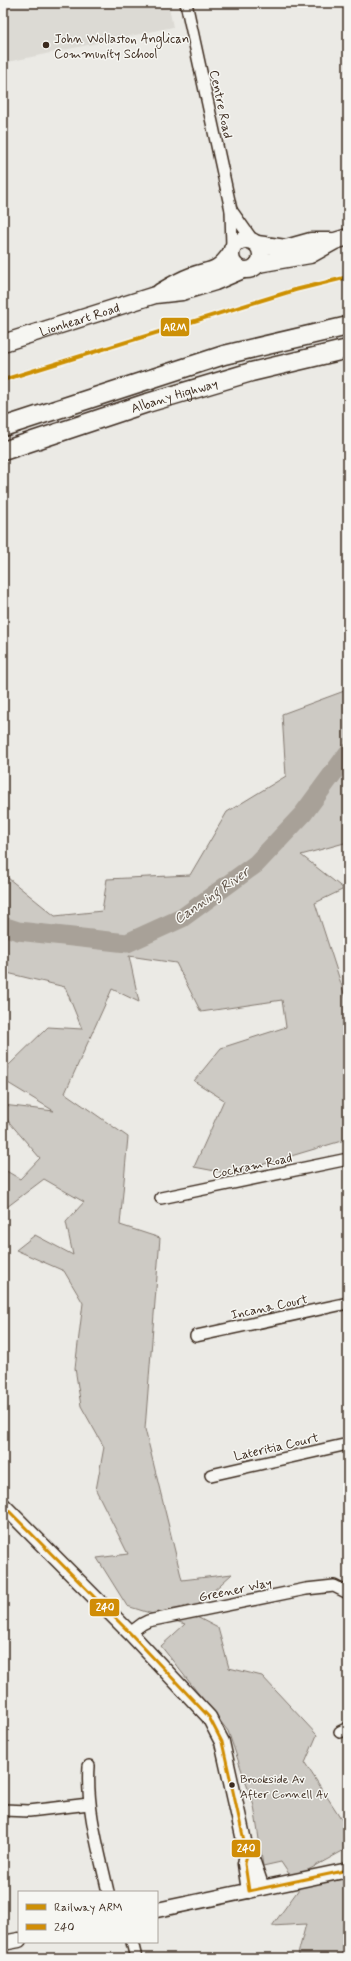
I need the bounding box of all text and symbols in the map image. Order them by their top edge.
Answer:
place label: John Wollaston Anglican Community School [54,31,189,63]
marker: John Wollaston Anglican Community School [41,40,51,50]
street label: Centre Road [205,69,236,140]
street label: Lionheart Road [38,300,122,341]
line badge: ARM [160,317,190,337]
text: ARM [163,321,187,335]
street label: Albany Highway [129,375,220,418]
water label: Canning River [171,862,256,930]
street label: Cockram Road [211,1150,294,1183]
street label: Incana Court [229,1291,309,1324]
street label: Lateritia Court [232,1429,320,1465]
street label: Greener Way [197,1574,273,1606]
line badge: 240 [89,1598,120,1617]
text: 240 [96,1601,115,1615]
place label: Brookside Av After Connell Av [240,1772,328,1803]
marker: Brookside Av After Connell Av [227,1780,237,1790]
line badge: 240 [231,1839,261,1858]
text: 240 [237,1842,256,1856]
legend [18,1891,158,1943]
text: Railway ARM [54,1900,123,1916]
text: 240 [54,1920,74,1936]

